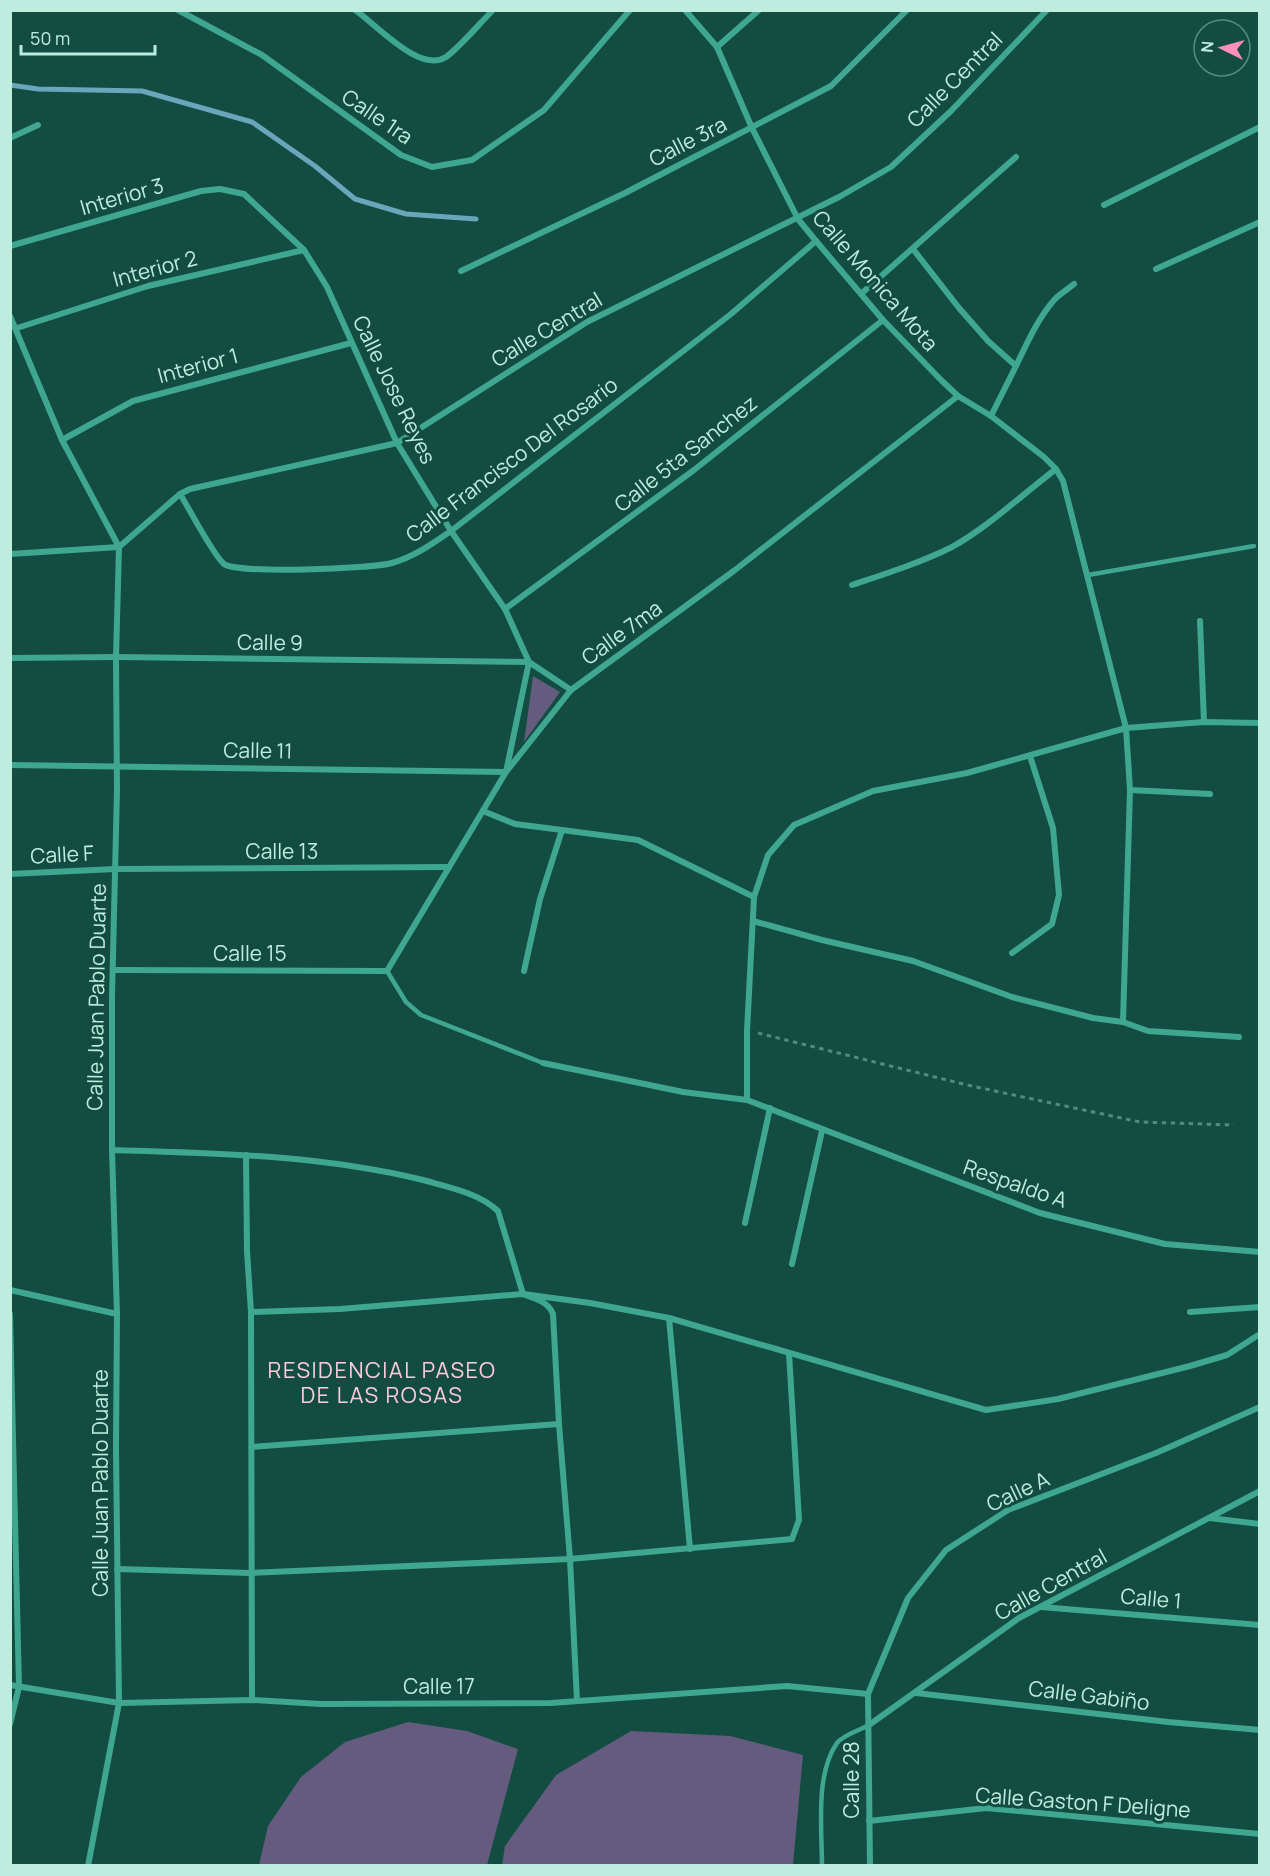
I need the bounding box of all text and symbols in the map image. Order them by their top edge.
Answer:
scale bar [21,18,154,56]
north arrow [1192,18,1252,78]
street label: Calle Central [900,25,1008,133]
text: 50 m [30,26,70,50]
text: N [1196,40,1219,53]
street label: Calle 1ra [337,82,419,150]
street label: Calle 3ra [644,110,731,173]
street label: Interior 3 [77,171,167,221]
street label: Calle Monica Mota [807,204,945,357]
street label: Interior 2 [109,243,200,293]
street label: Calle Central [486,285,607,373]
street label: Calle Jose Reyes [347,311,443,468]
street label: Interior 1 [154,341,241,389]
street label: Calle Francisco Del Rosario [400,370,623,548]
street label: Calle 5ta Sanchez [608,389,763,518]
street label: Calle 7ma [576,594,667,671]
street label: Calle 9 [237,627,303,657]
street label: Calle 11 [223,735,293,765]
street label: Calle 13 [246,837,318,865]
street label: Calle F [29,838,95,870]
street label: Calle Juan Pablo Duarte [80,883,112,1111]
street label: Calle 15 [213,939,287,967]
street label: Respaldo A [960,1152,1071,1214]
district label: RESIDENCIAL PASEO DE LAS ROSAS [268,1355,496,1410]
street label: Calle Juan Pablo Duarte [86,1369,114,1597]
street label: Calle A [982,1464,1054,1518]
street label: Calle Central [989,1542,1112,1627]
street label: Calle 1 [1119,1581,1183,1615]
street label: Calle 17 [403,1672,475,1700]
street label: Calle Gabiño [1027,1674,1151,1716]
street label: Calle 28 [837,1741,865,1819]
street label: Calle Gaston F Deligne [975,1781,1192,1823]

